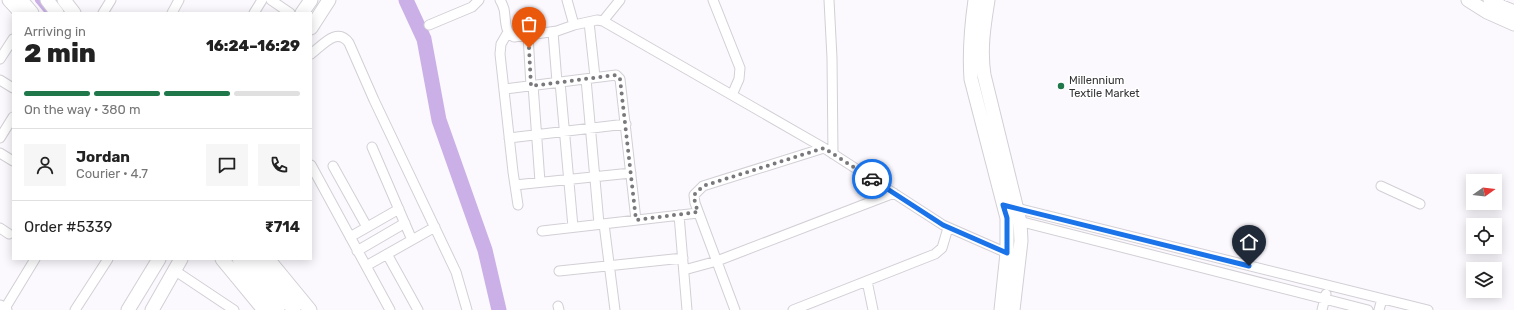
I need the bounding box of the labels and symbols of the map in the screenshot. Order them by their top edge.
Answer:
pin [512,7.0,546,48]
place label: Millennium Textile Market [1069,74,1140,100]
marker: Millennium Textile Market [1056,81,1066,91]
courier [852,159,892,199]
north arrow [1466,174,1502,210]
pin [1232,225,1266,266]

